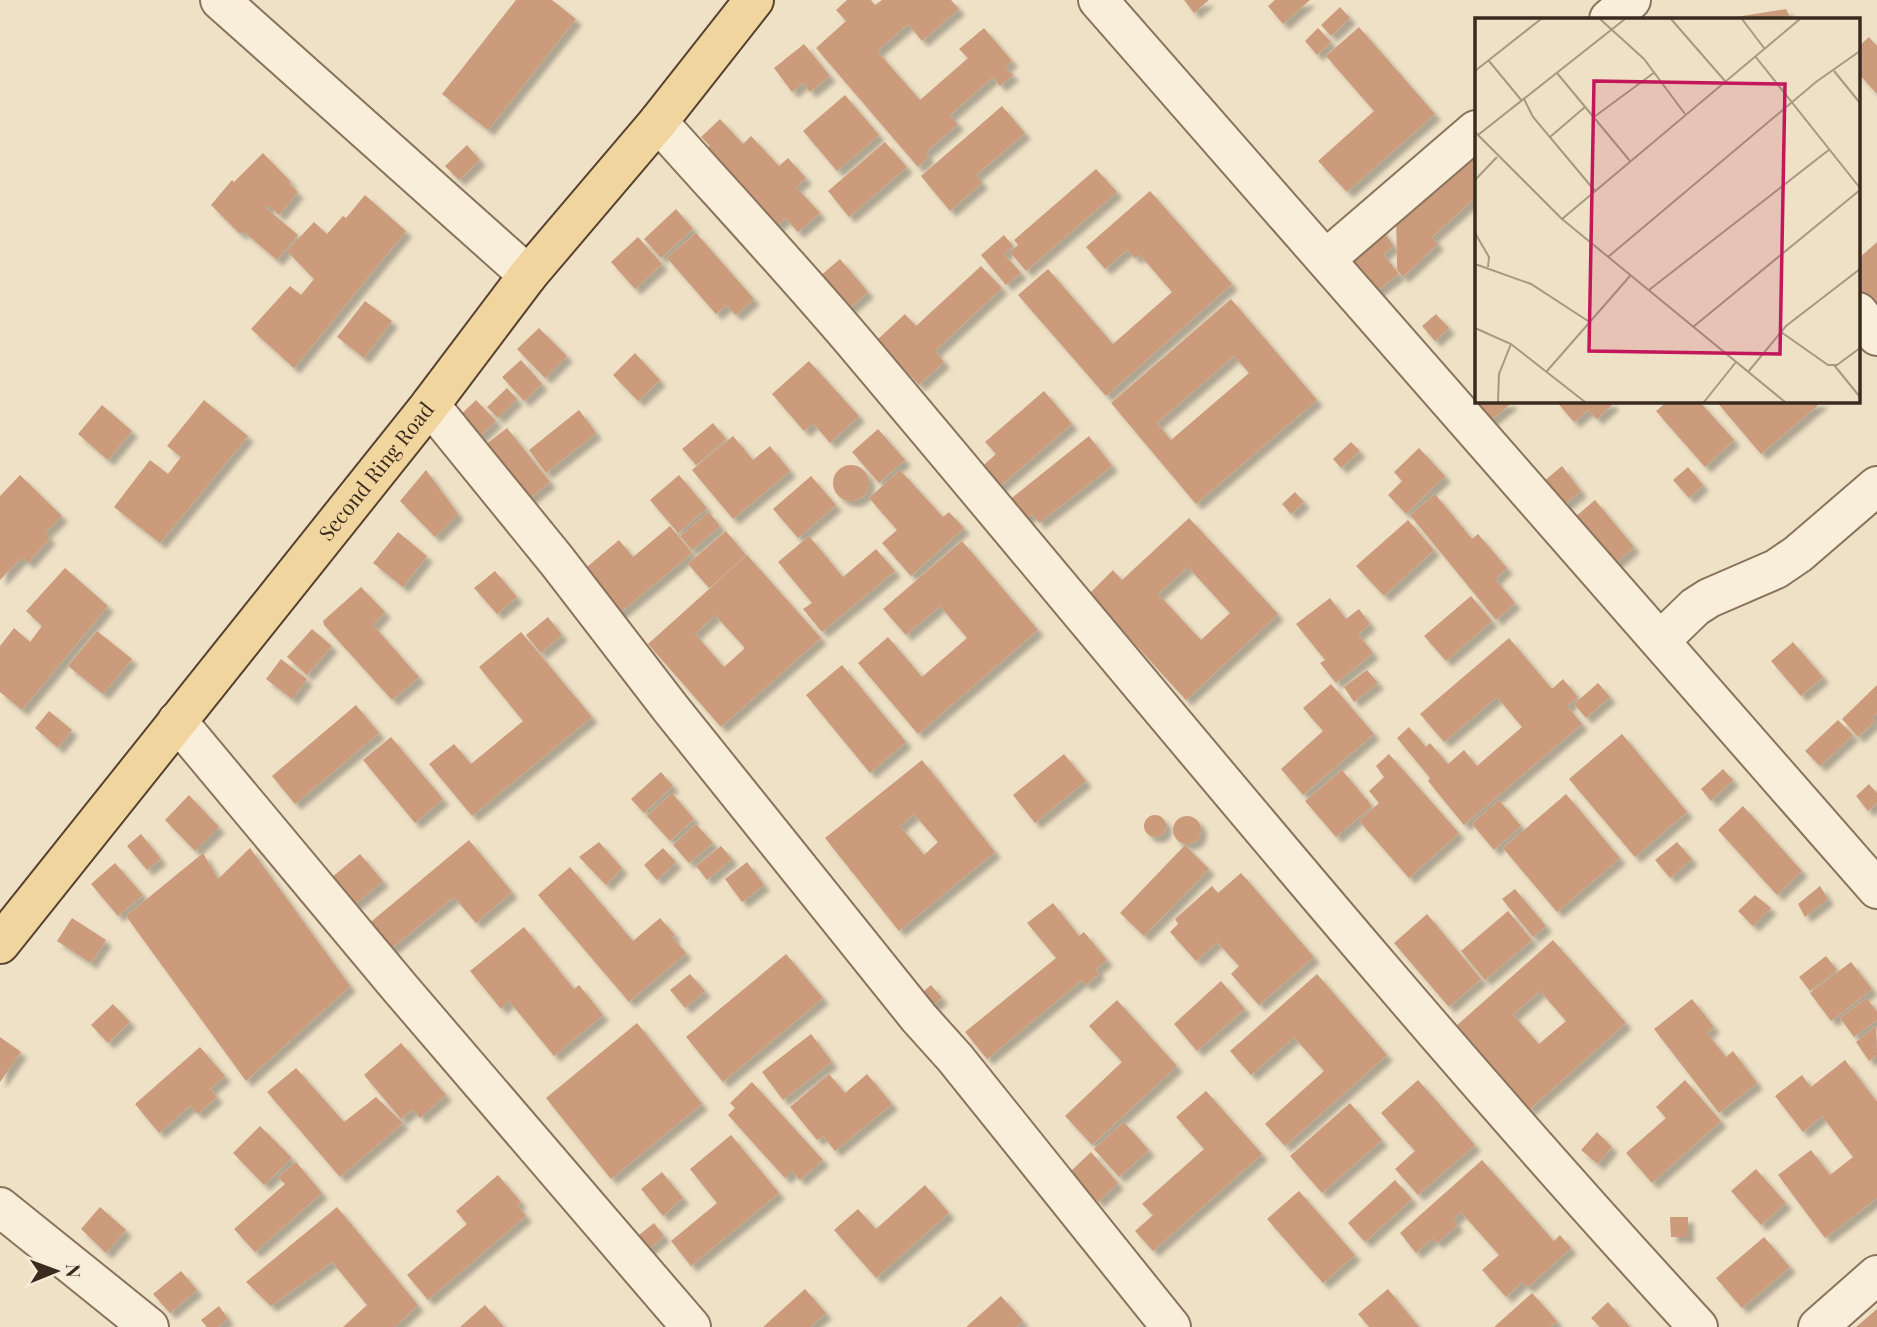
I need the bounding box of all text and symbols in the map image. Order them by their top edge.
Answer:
inset map [1475,18,1860,402]
street label: Second Ring Road [311,395,439,546]
north arrow [21,1236,91,1306]
text: N [61,1264,87,1278]

